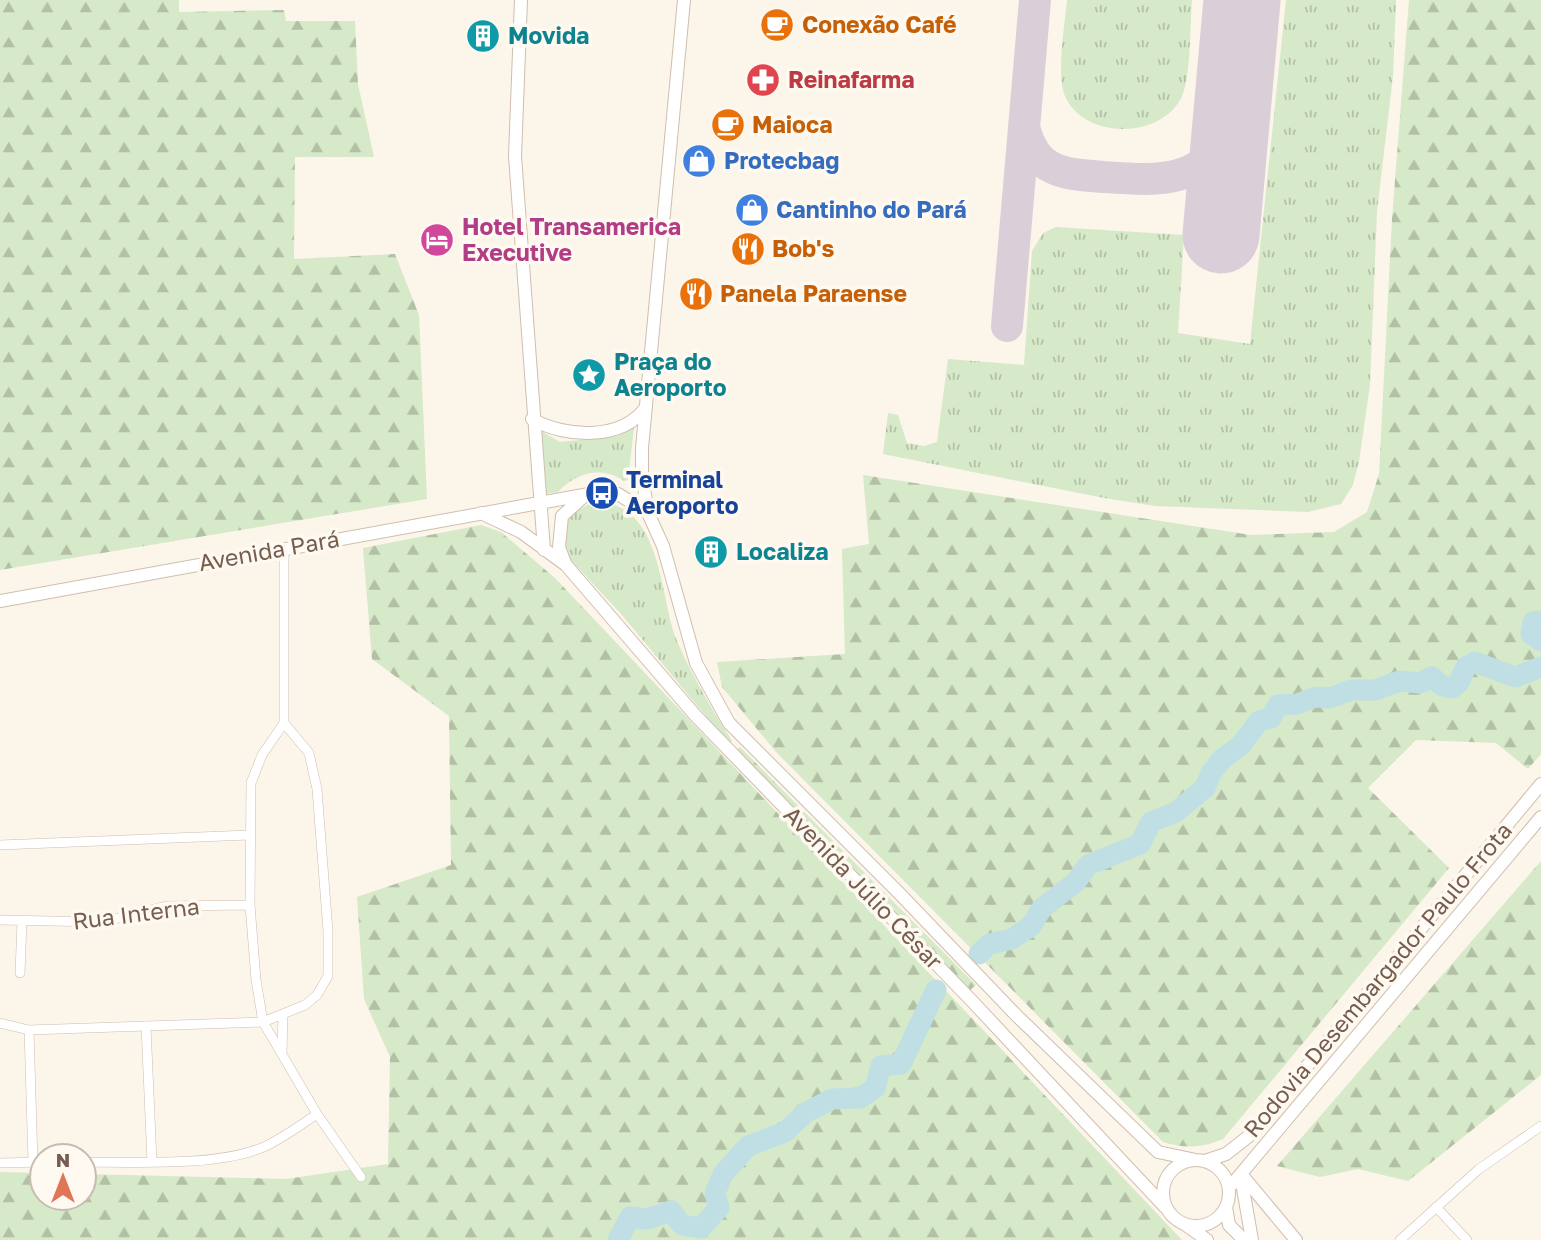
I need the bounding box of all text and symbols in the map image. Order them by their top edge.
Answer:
cafe icon: Conexão Café [758,6,796,44]
place label: Conexão Café [802,10,957,38]
building icon: Movida [464,17,502,55]
place label: Movida [508,21,589,49]
pharmacy icon: Reinafarma [744,61,782,99]
place label: Reinafarma [788,65,914,93]
cafe icon: Maioca [709,106,747,144]
place label: Maioca [752,110,832,138]
shop icon: Protecbag [680,142,718,180]
place label: Protecbag [724,146,839,174]
shop icon: Cantinho do Pará [733,191,771,229]
place label: Cantinho do Pará [776,195,967,223]
place label: Hotel Transamerica Executive [462,212,681,266]
hotel icon: Hotel Transamerica Executive [418,221,456,259]
restaurant icon: Bob's [729,230,767,268]
place label: Bob's [772,234,834,262]
restaurant icon: Panela Paraense [677,275,715,313]
place label: Panela Paraense [720,279,907,307]
place label: Praça do Aeroporto [614,347,727,401]
place icon: Praça do Aeroporto [570,356,608,394]
place label: Terminal Aeroporto [626,465,739,519]
bus stop icon: Terminal Aeroporto [583,474,621,512]
street label: Avenida Pará [196,524,341,576]
building icon: Localiza [692,533,730,571]
place label: Localiza [736,537,829,565]
street label: Avenida Júlio César [779,800,949,975]
street label: Rodovia Desembargador Paulo Frota [1237,816,1517,1142]
street label: Rua Interna [71,891,201,935]
north arrow [28,1142,98,1212]
text: N [56,1148,70,1171]

